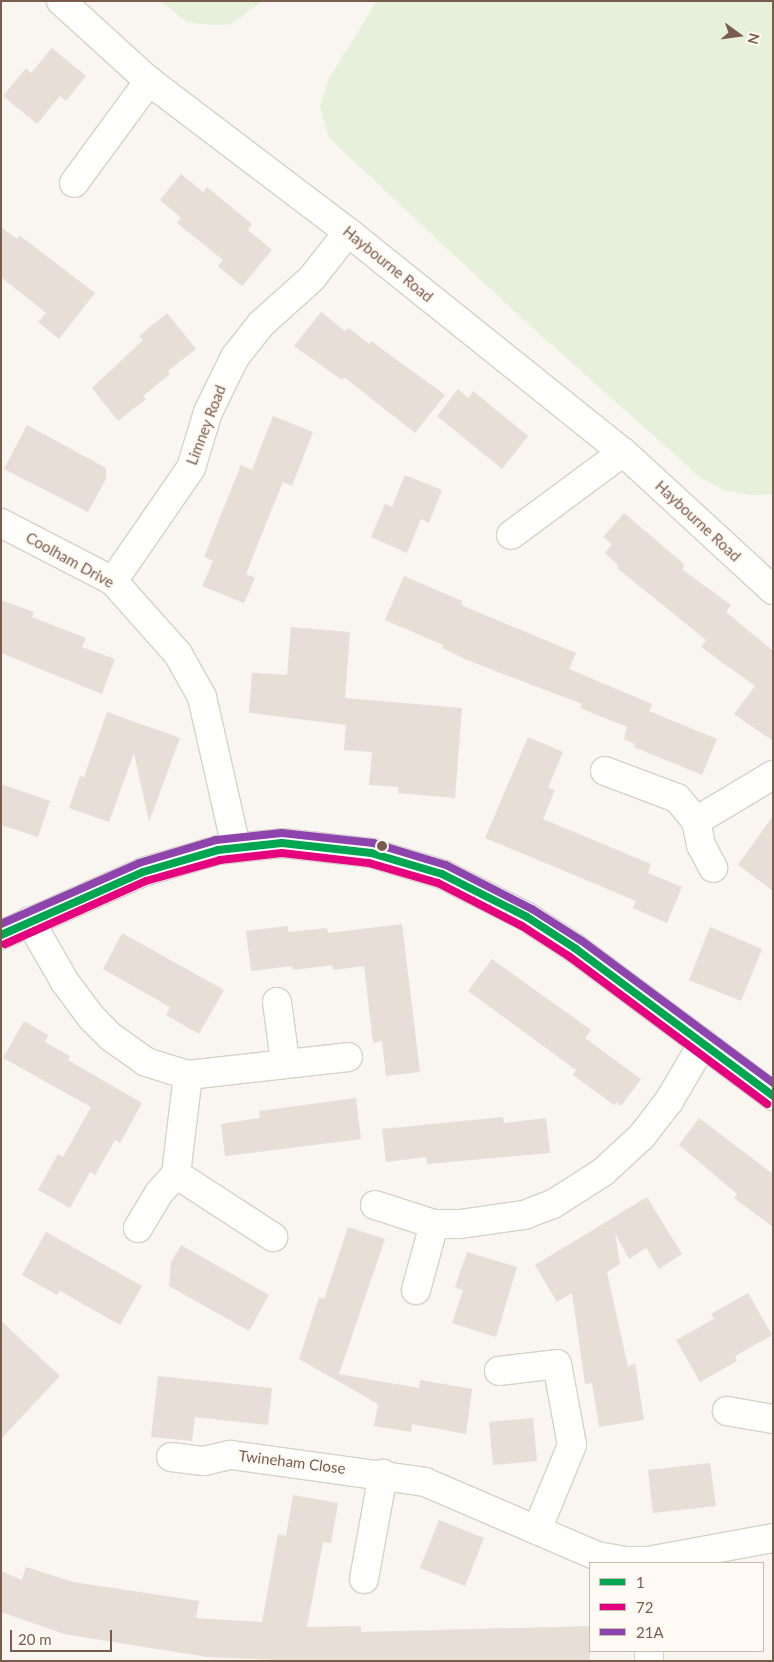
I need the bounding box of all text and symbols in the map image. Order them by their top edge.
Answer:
north arrow [714,10,764,60]
text: N [744,31,764,46]
street label: Haybourne Road [339,222,437,306]
street label: Limney Road [182,382,230,468]
street label: Haybourne Road [652,477,744,565]
street label: Coolham Drive [23,528,117,592]
unlabelled marker [377,841,387,851]
street label: Twineham Close [237,1447,347,1477]
legend [589,1562,764,1652]
text: 1 [636,1573,645,1591]
text: 72 [636,1598,653,1616]
scale bar [12,1620,115,1652]
text: 21A [636,1623,664,1641]
text: 20 m [18,1630,52,1648]

